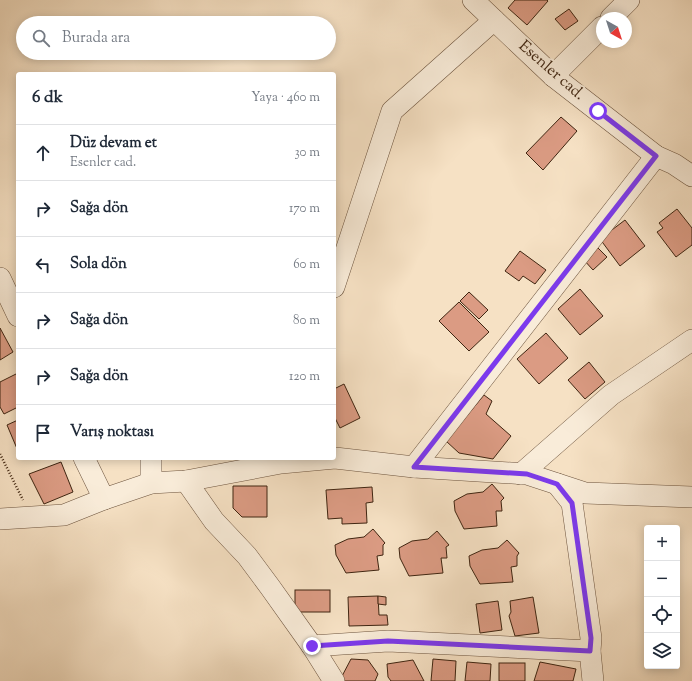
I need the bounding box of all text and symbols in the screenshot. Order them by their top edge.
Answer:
north arrow [596,12,632,48]
search box [16,16,336,60]
icon: search [30,27,52,49]
text: Burada ara [62,28,130,49]
street label: Esenler cad. [513,36,589,106]
text: 6 dk [32,86,63,110]
text: Yaya · 460 m [251,89,320,107]
route start [589,102,607,120]
text: Düz devam et [70,133,157,154]
icon: ahead [32,142,54,164]
text: 30 m [294,144,320,162]
text: Esenler cad. [70,154,136,172]
icon: right [32,198,54,220]
text: Sağa dön [70,198,128,219]
text: 170 m [289,200,320,218]
icon: left [32,254,54,276]
text: Sola dön [70,254,127,275]
text: 60 m [293,256,320,274]
icon: right [32,310,54,332]
text: Sağa dön [70,310,128,331]
text: 80 m [293,312,320,330]
icon: right [32,366,54,388]
text: Sağa dön [70,366,128,387]
text: 120 m [289,368,320,386]
icon: arrive [32,422,54,444]
text: Varış noktası [70,422,154,443]
map controls [644,525,680,669]
button: + [644,525,680,561]
button: − [644,561,680,597]
button: locate [644,597,680,633]
button: layers [644,633,680,669]
route end [303,637,321,655]

